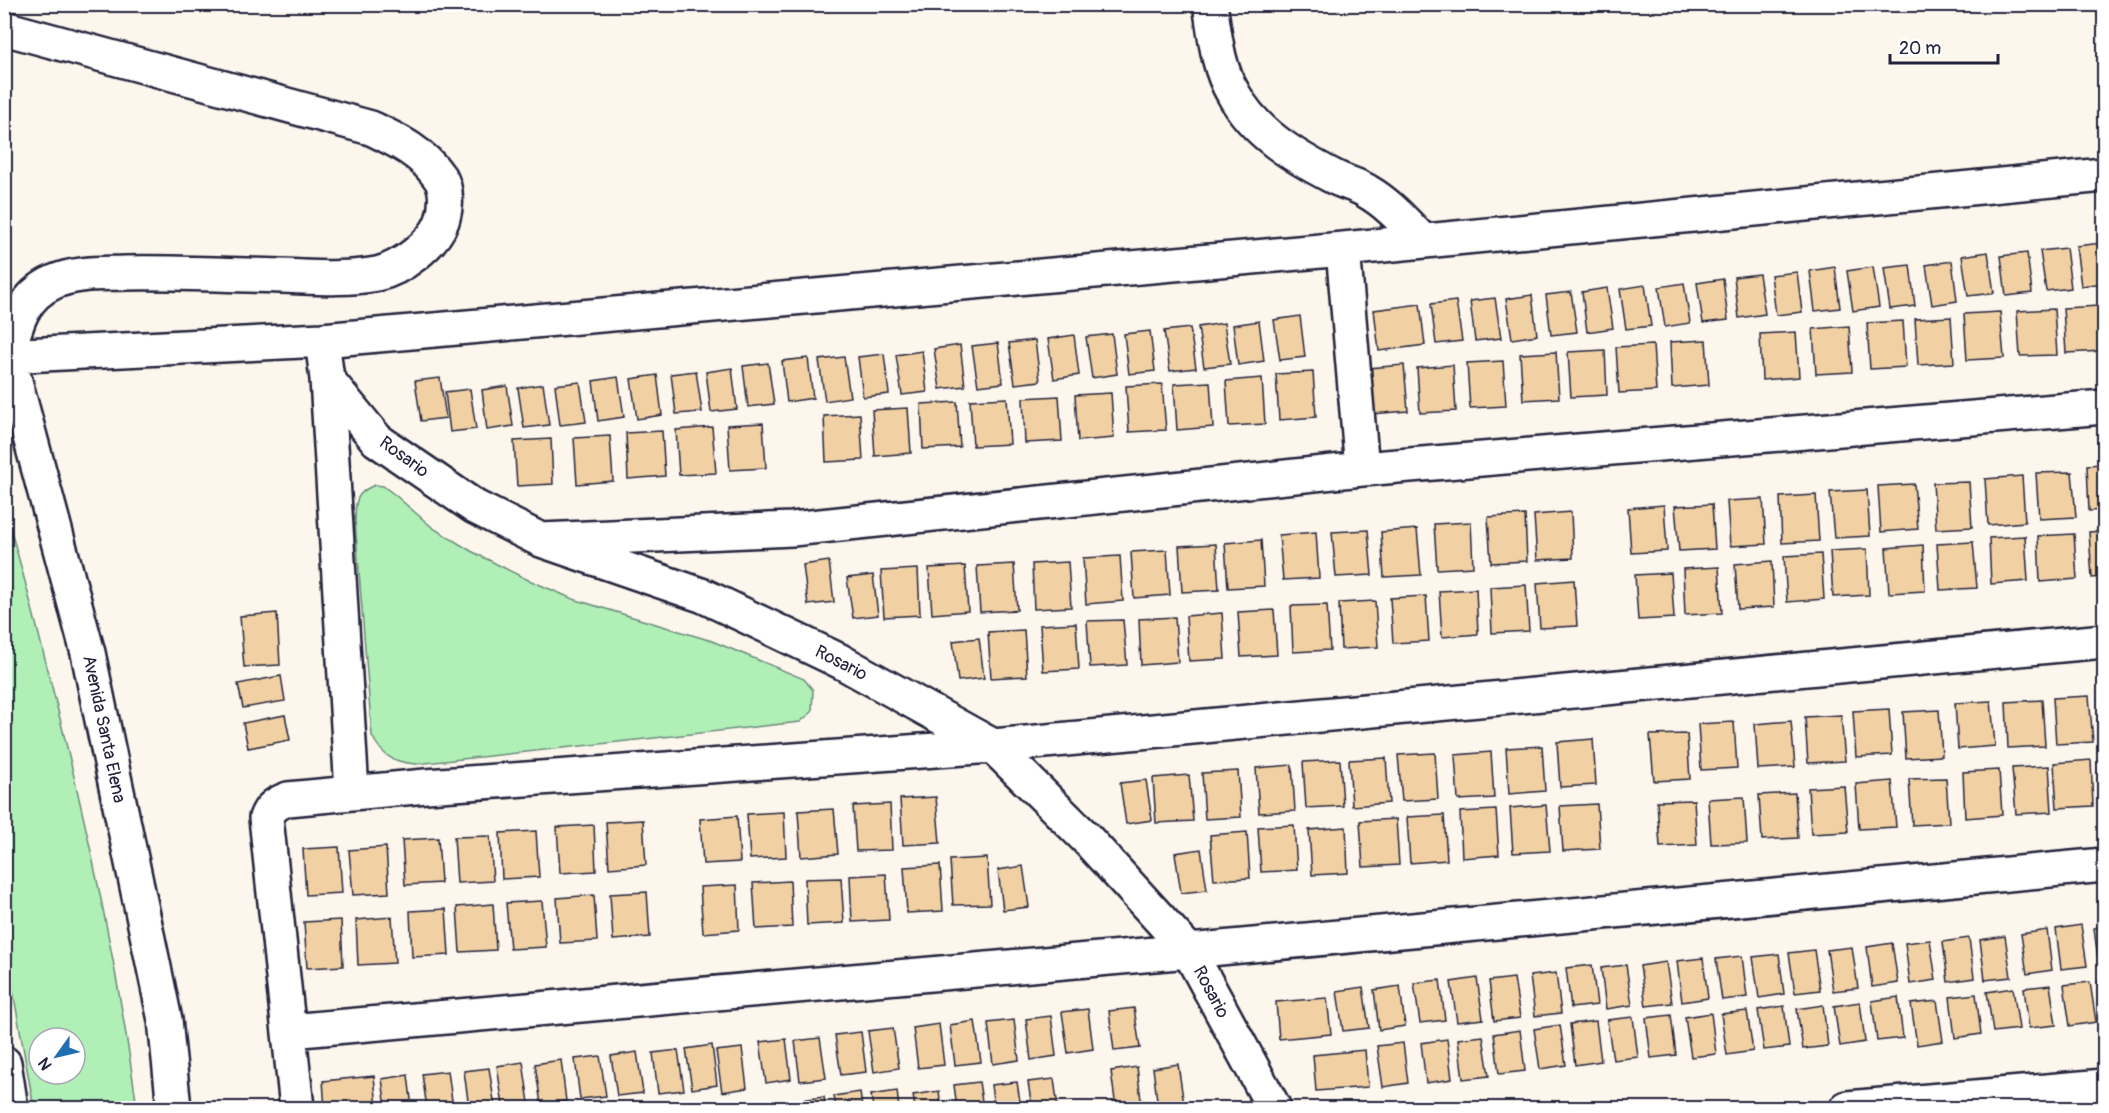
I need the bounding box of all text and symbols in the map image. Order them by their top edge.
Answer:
scale bar [1890,27,1998,65]
text: 20 m [1899,37,1941,60]
street label: Rosario [375,431,434,483]
street label: Rosario [811,640,871,686]
street label: Avenida Santa Elena [77,653,131,805]
street label: Rosario [1188,962,1234,1022]
north arrow [27,1026,87,1086]
text: N [34,1054,57,1074]

